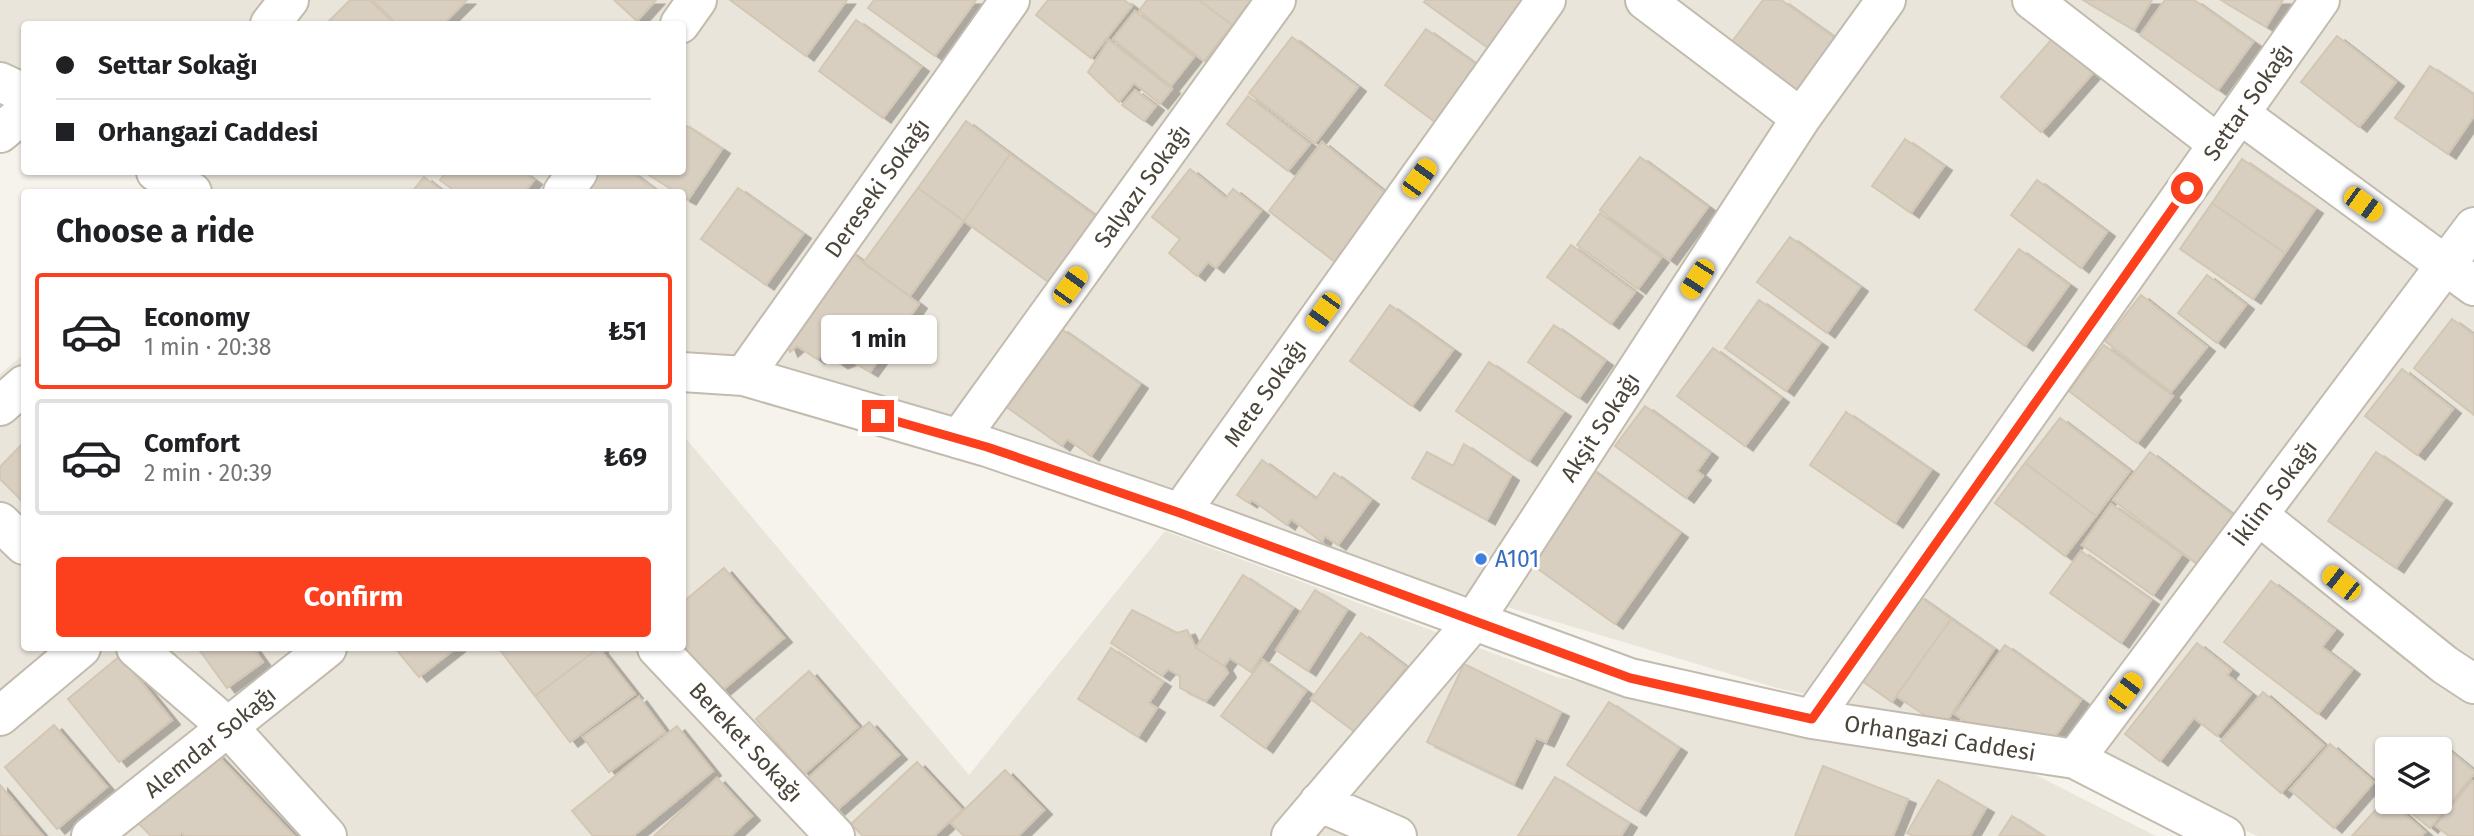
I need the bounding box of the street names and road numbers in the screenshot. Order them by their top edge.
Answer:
street label: Settar Sokağı [2197,38,2299,166]
street label: Dereseki Sokağı [819,113,935,263]
street label: Salyazı Sokağı [1088,119,1196,253]
street label: Mete Sokağı [1218,334,1312,452]
street label: Akşit Sokağı [1554,367,1646,487]
street label: İklim Sokağı [2225,434,2323,552]
street label: Bereket Sokağı [683,676,809,808]
street label: Alemdar Sokağı [138,680,282,804]
street label: Orhangazi Caddesi [1842,709,2038,767]

